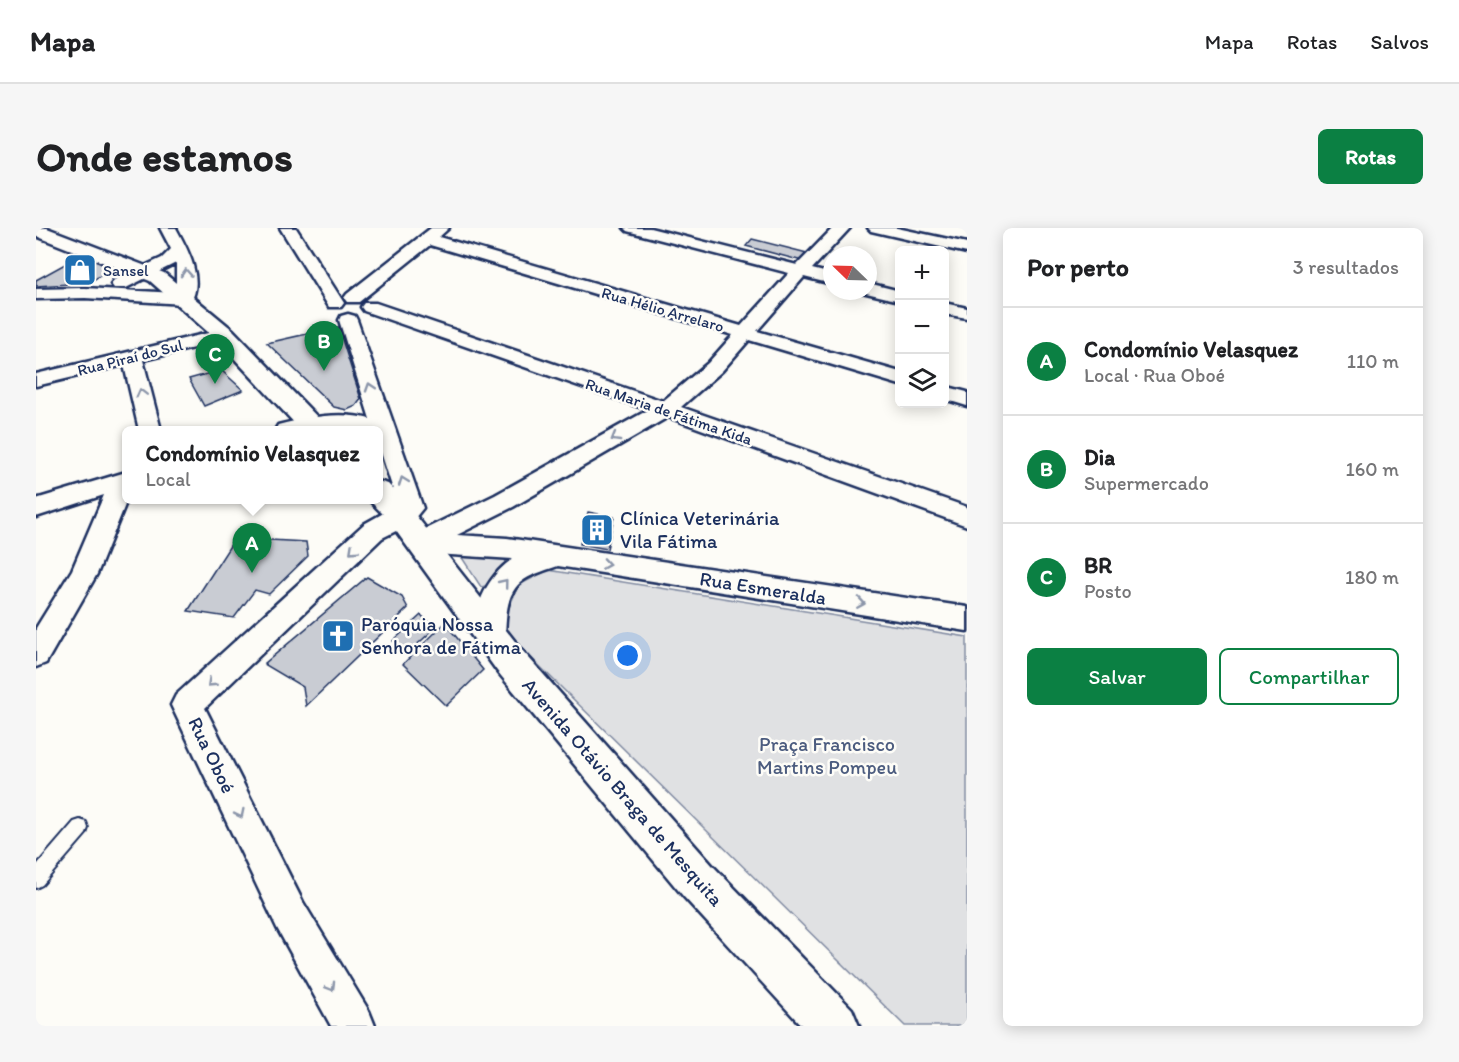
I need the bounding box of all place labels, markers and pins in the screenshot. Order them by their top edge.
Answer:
shop icon: Sansel [62,252,98,288]
place label: Sansel [103,261,149,280]
pin: B [304,322,344,371]
pin: C [196,334,234,384]
place label: Clínica Veterinária Vila Fátima [620,506,780,553]
building icon: Clínica Veterinária Vila Fátima [579,512,615,548]
pin: A [232,524,272,573]
place label: Paróquia Nossa Senhora de Fátima [361,612,522,659]
church icon: Paróquia Nossa Senhora de Fátima [320,618,356,654]

